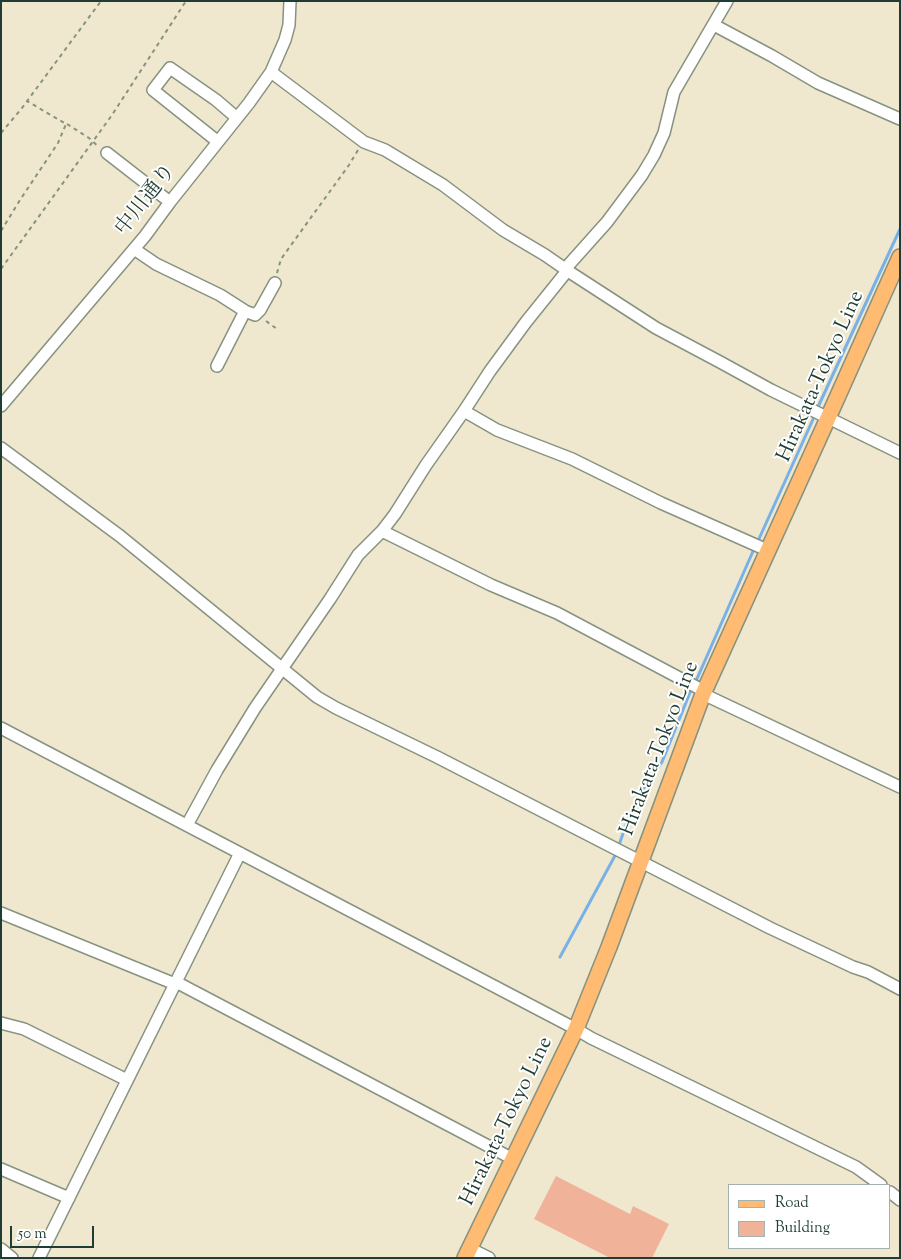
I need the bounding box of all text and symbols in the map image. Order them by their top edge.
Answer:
street label: 中川通り [111,160,183,242]
street label: Hirakata-Tokyo Line [773,287,871,467]
street label: Hirakata-Tokyo Line [616,658,706,840]
street label: Hirakata-Tokyo Line [456,1033,560,1211]
legend [728,1184,891,1249]
text: Road [775,1193,809,1214]
scale bar [12,1216,96,1248]
text: Building [775,1218,830,1239]
text: 50 m [18,1224,47,1245]

